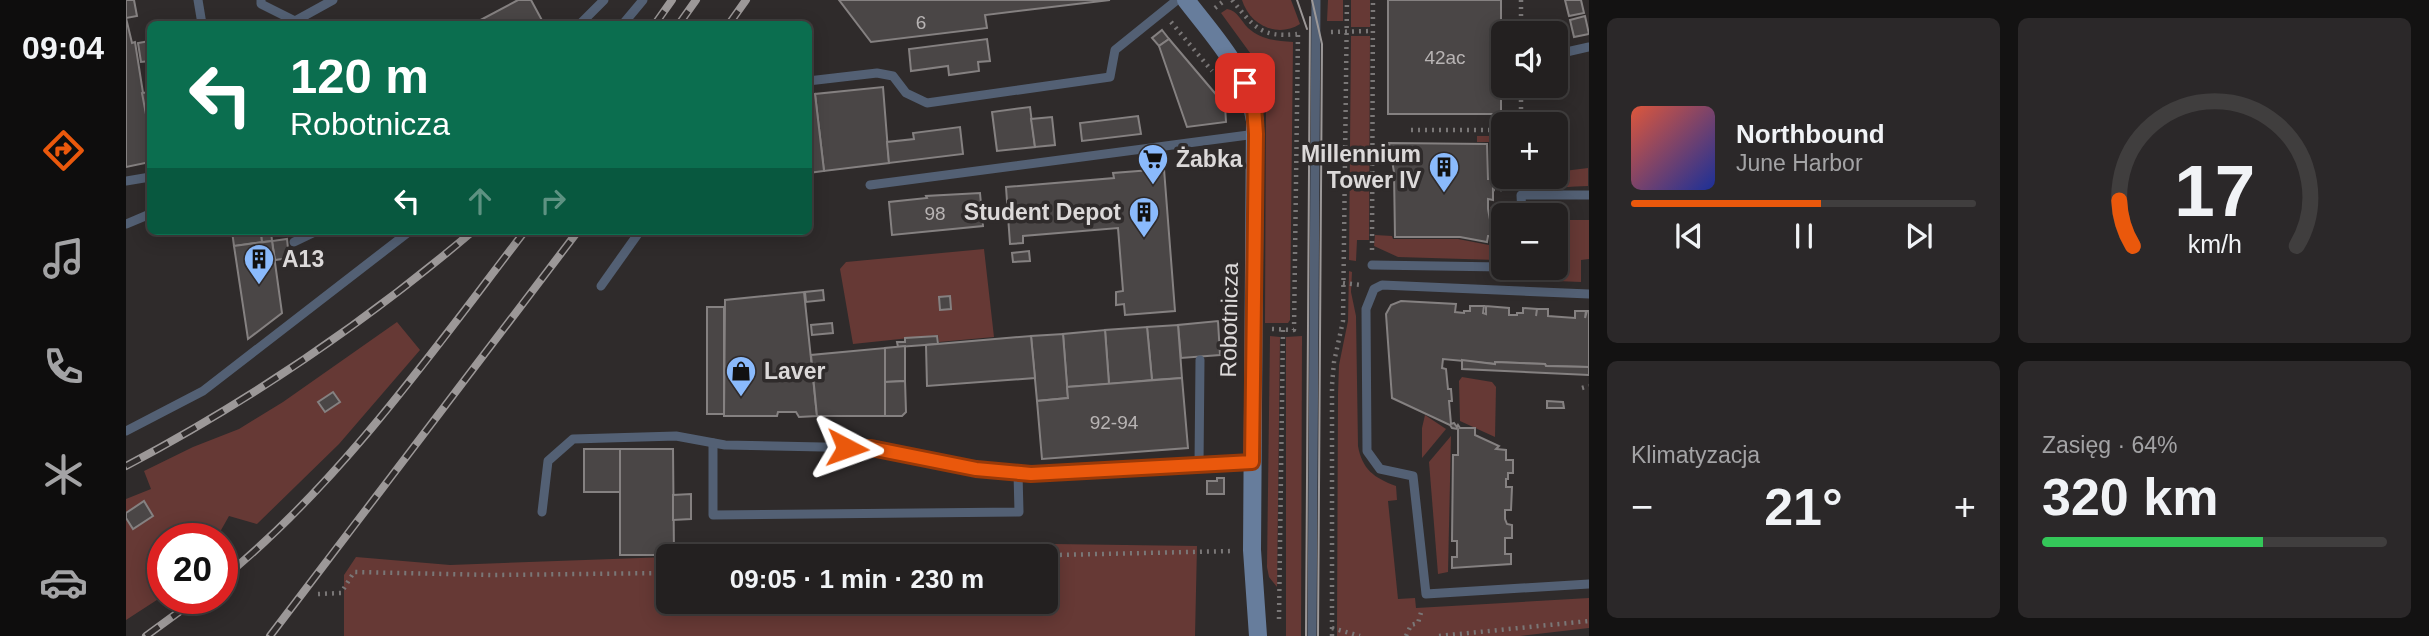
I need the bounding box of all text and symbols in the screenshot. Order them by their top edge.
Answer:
house number: 6 [916,12,926,33]
map controls [1491,21,1568,280]
button: sound [1491,21,1568,98]
text: 09:04 [22,30,104,66]
house number: 42ac [1424,47,1466,68]
icon: left [175,49,266,140]
text: 120 m [290,49,429,103]
pin [1215,53,1275,113]
icon: arrive [1226,64,1264,102]
text: Robotnicza [290,106,450,142]
button: + [1491,112,1568,189]
text: Northbound [1736,119,1885,149]
icon: directions [39,126,88,175]
place label: Millennium Tower IV [1301,141,1422,193]
supermarket icon: Żabka [1136,142,1170,186]
place label: Żabka [1176,146,1243,172]
building icon: Millennium Tower IV [1427,150,1461,194]
text: June Harbor [1736,150,1863,176]
text: 17 [2174,151,2255,232]
icon: left [388,182,426,220]
icon: ahead [461,182,499,220]
icon: right [534,182,572,220]
building icon: Student Depot [1127,195,1161,239]
place label: Student Depot [964,199,1121,225]
house number: 98 [924,203,946,224]
button: − [1491,203,1568,280]
icon: previous [1670,217,1708,255]
icon: pause [1785,217,1823,255]
icon: next [1900,217,1938,255]
text: km/h [2187,230,2242,258]
icon: music [39,234,88,283]
building icon: A13 [242,242,276,286]
place label: A13 [282,246,324,272]
street label: Robotnicza [1215,262,1243,378]
icon: phone [39,342,88,391]
shop icon: Laver [724,354,758,398]
place label: Laver [764,358,825,384]
position arrow [810,411,884,485]
house number: 92-94 [1090,412,1139,433]
text: Zasięg · 64% [2042,432,2178,458]
text: Klimatyzacja [1631,442,1760,468]
icon: climate [39,450,88,499]
text: 320 km [2042,468,2218,526]
text: 21° [1764,478,1843,536]
text: − [1631,486,1653,528]
text: + [1954,486,1976,528]
speed limit sign: 20 [147,523,238,614]
icon: car [39,558,88,607]
text: 09:05 · 1 min · 230 m [730,564,984,594]

